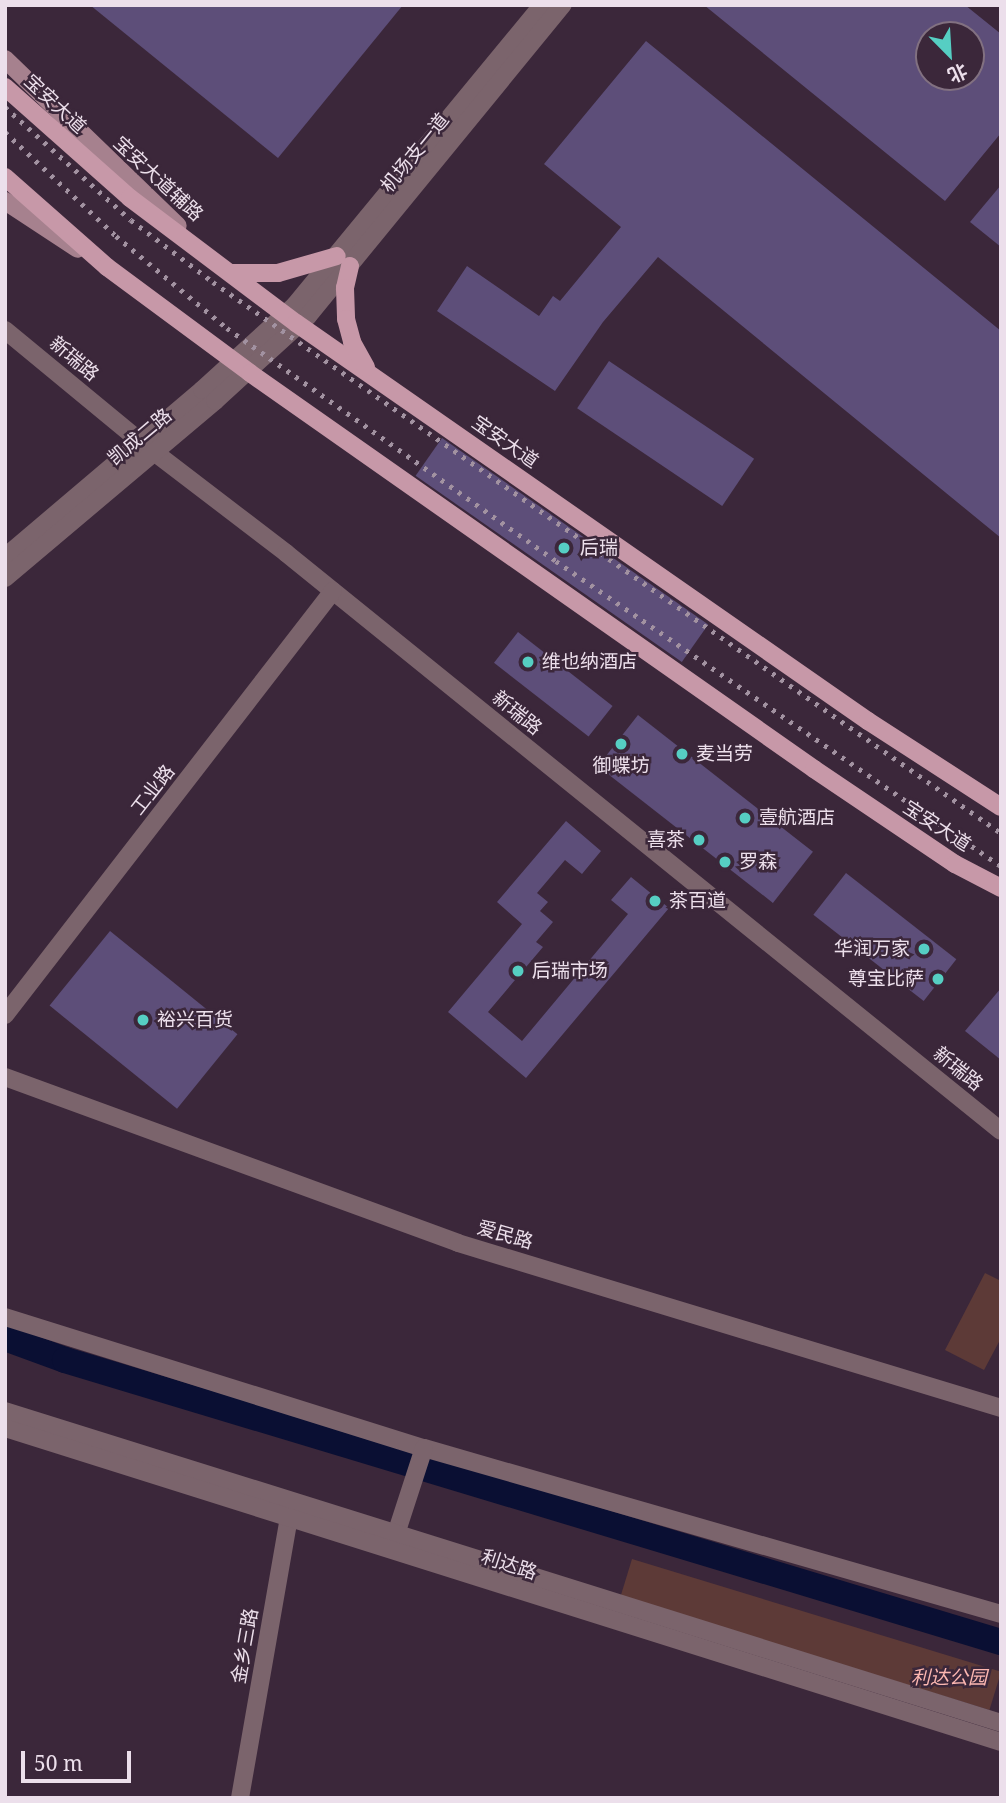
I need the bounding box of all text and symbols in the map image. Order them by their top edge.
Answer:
north arrow [915,21,985,91]
text: 北 [944,58,972,89]
street label: 宝安大道 [19,70,91,138]
street label: 机场支一道 [376,109,454,197]
street label: 宝安大道辅路 [109,132,207,226]
street label: 新瑞路 [45,332,103,386]
street label: 凯成二路 [104,404,176,470]
street label: 宝安大道 [467,411,543,473]
place label: 后瑞 [580,537,618,559]
marker: 后瑞 [554,538,574,558]
place label: 维也纳酒店 [542,651,637,673]
marker: 维也纳酒店 [520,654,536,670]
street label: 新瑞路 [488,686,546,740]
marker: 御蝶坊 [613,736,629,752]
place label: 麦当劳 [696,743,753,765]
marker: 麦当劳 [674,746,690,762]
place label: 御蝶坊 [593,755,649,777]
street label: 工业路 [126,761,180,819]
street label: 宝安大道 [899,796,975,856]
place label: 壹航酒店 [759,807,835,829]
marker: 壹航酒店 [737,810,753,826]
place label: 喜茶 [647,829,685,851]
marker: 喜茶 [691,832,707,848]
place label: 罗森 [739,851,777,873]
marker: 罗森 [717,854,733,870]
place label: 茶百道 [669,890,726,912]
marker: 茶百道 [647,893,663,909]
place label: 华润万家 [834,938,910,960]
marker: 华润万家 [916,941,932,957]
place label: 后瑞市场 [532,960,608,982]
marker: 后瑞市场 [510,963,526,979]
place label: 尊宝比萨 [848,968,924,990]
marker: 尊宝比萨 [930,971,946,987]
place label: 裕兴百货 [157,1009,233,1031]
marker: 裕兴百货 [135,1012,151,1028]
street label: 新瑞路 [929,1042,987,1096]
street label: 爱民路 [474,1216,536,1254]
street label: 利达路 [478,1545,540,1585]
street label: 金乡三路 [227,1607,263,1685]
park label: 利达公园 [911,1667,987,1689]
scale bar [24,1736,135,1780]
text: 50 m [34,1749,83,1777]

